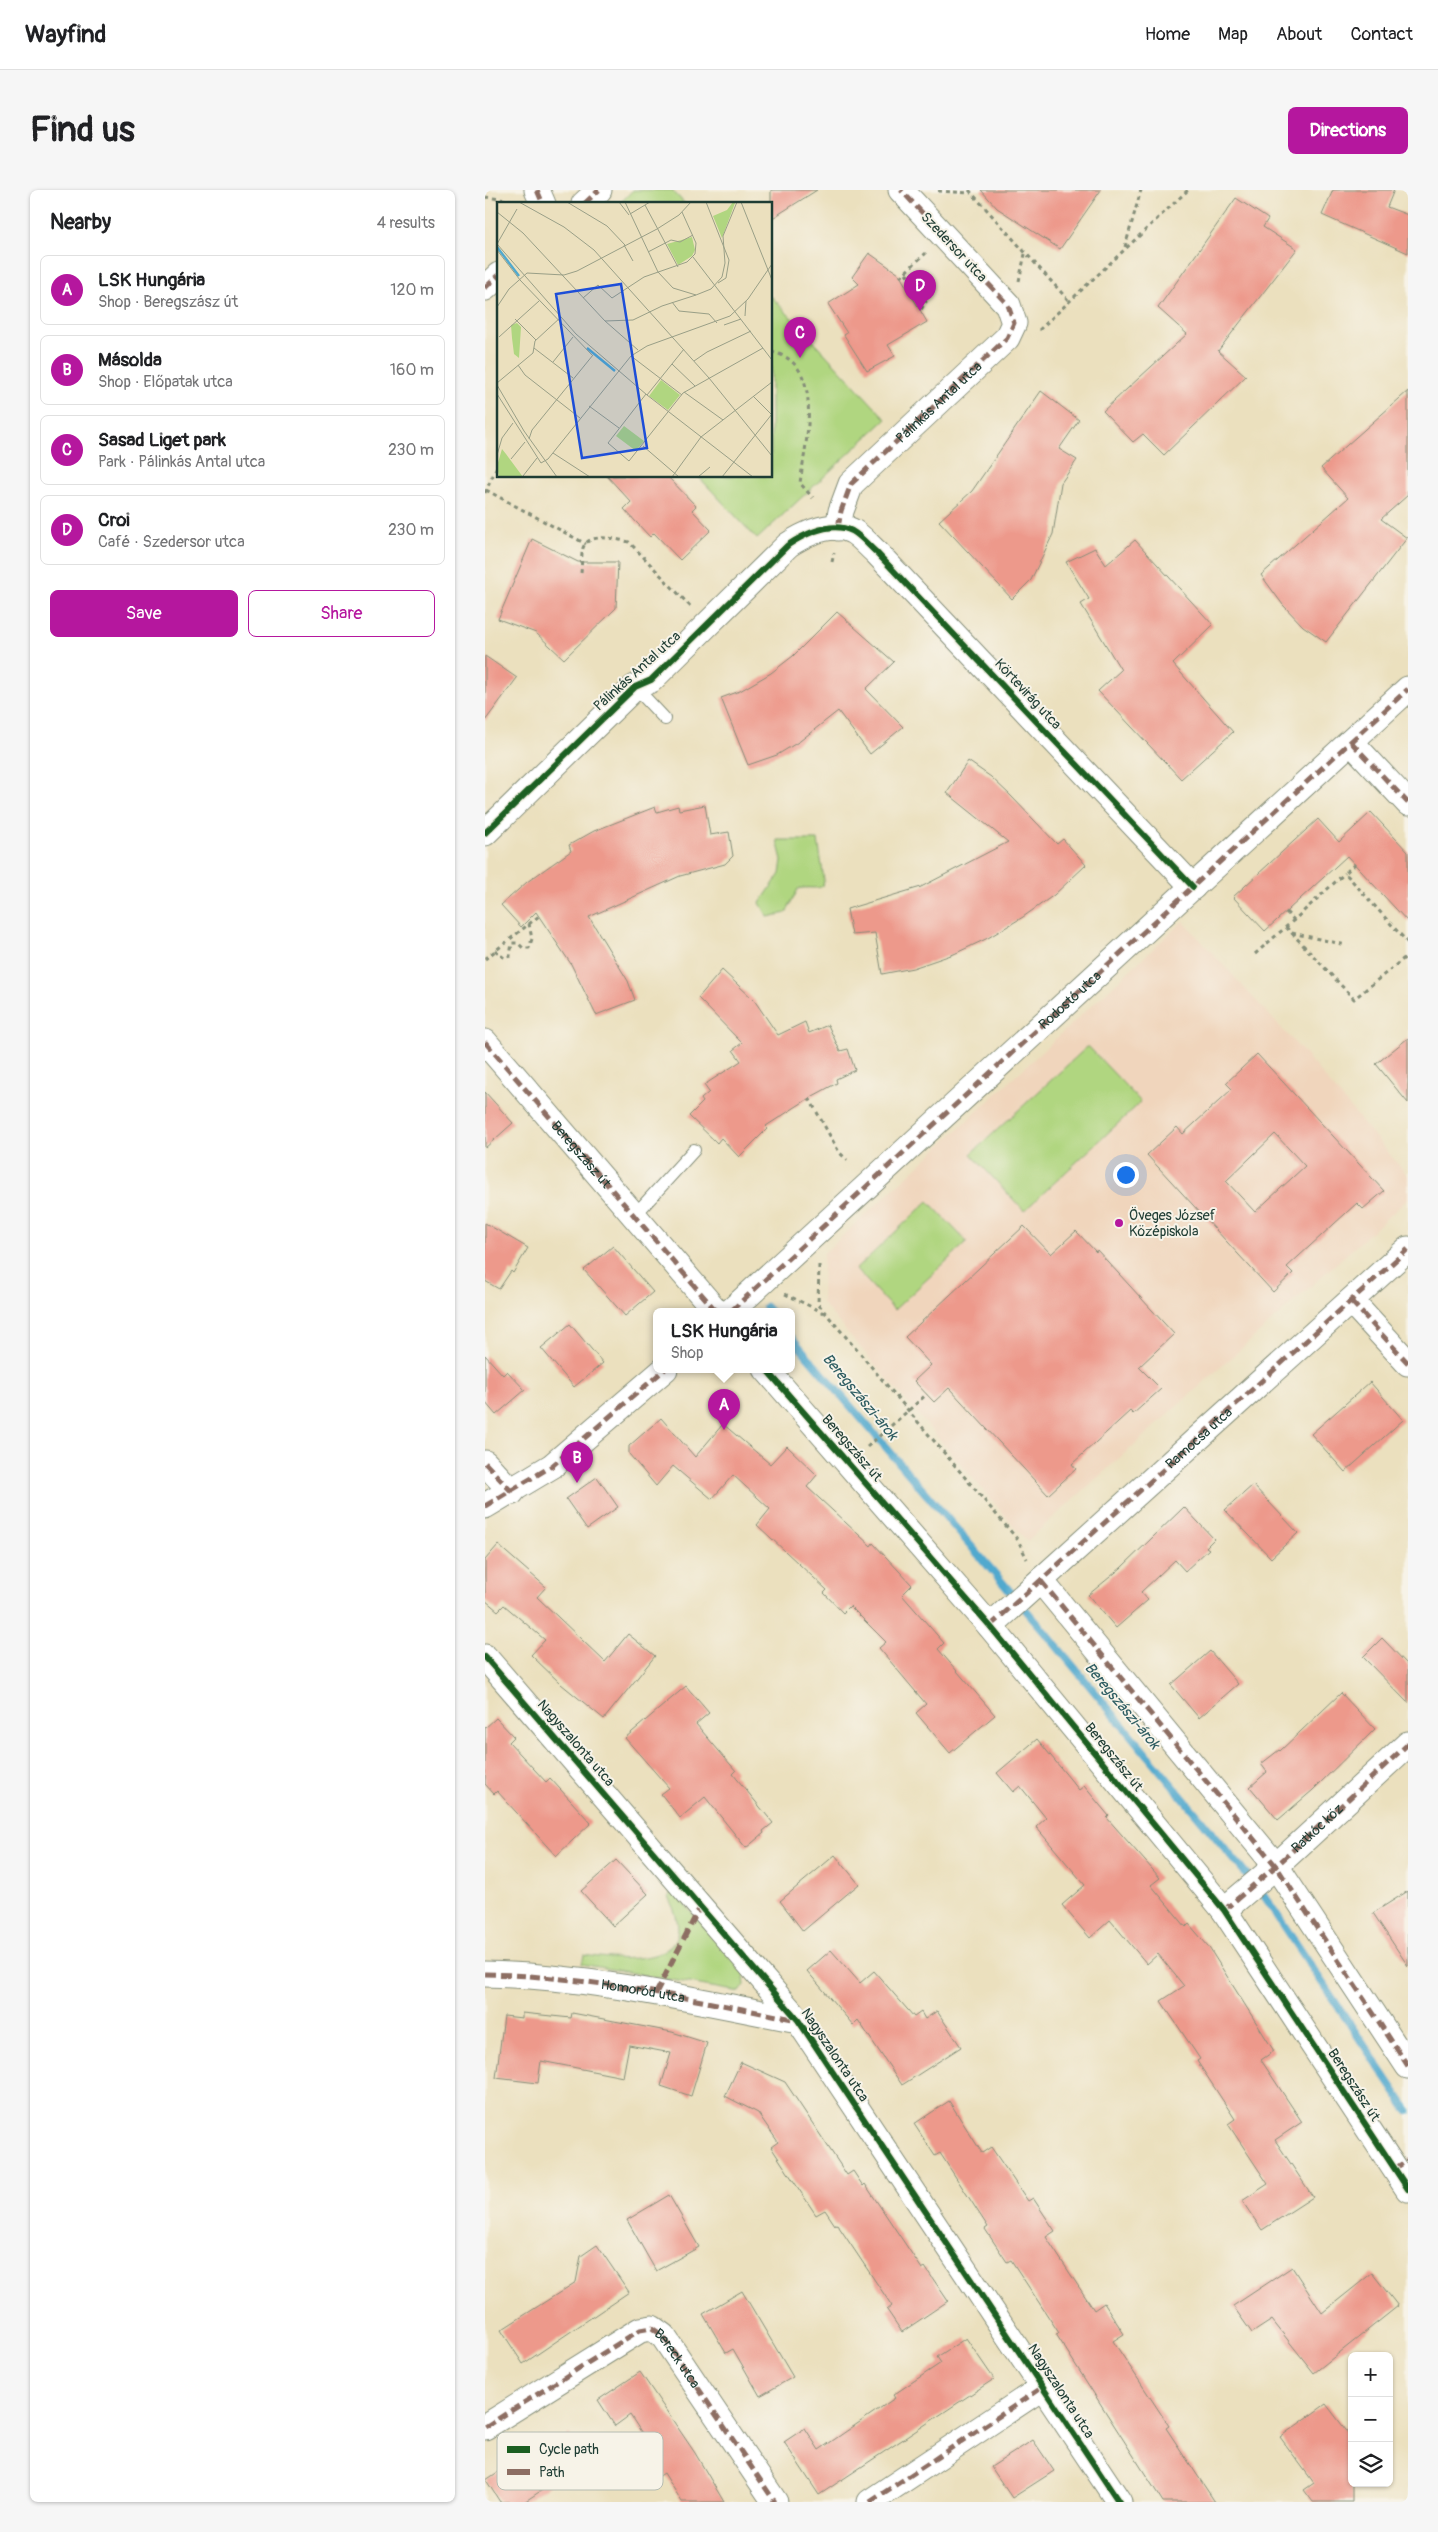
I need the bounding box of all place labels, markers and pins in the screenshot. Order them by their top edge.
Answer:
pin: D [904,270,936,311]
pin: C [784,317,816,358]
place label: Öveges József Középiskola [1129,1206,1216,1240]
marker: Öveges József Középiskola [1113,1217,1125,1229]
pin: A [708,1389,740,1430]
pin: B [561,1442,593,1483]

